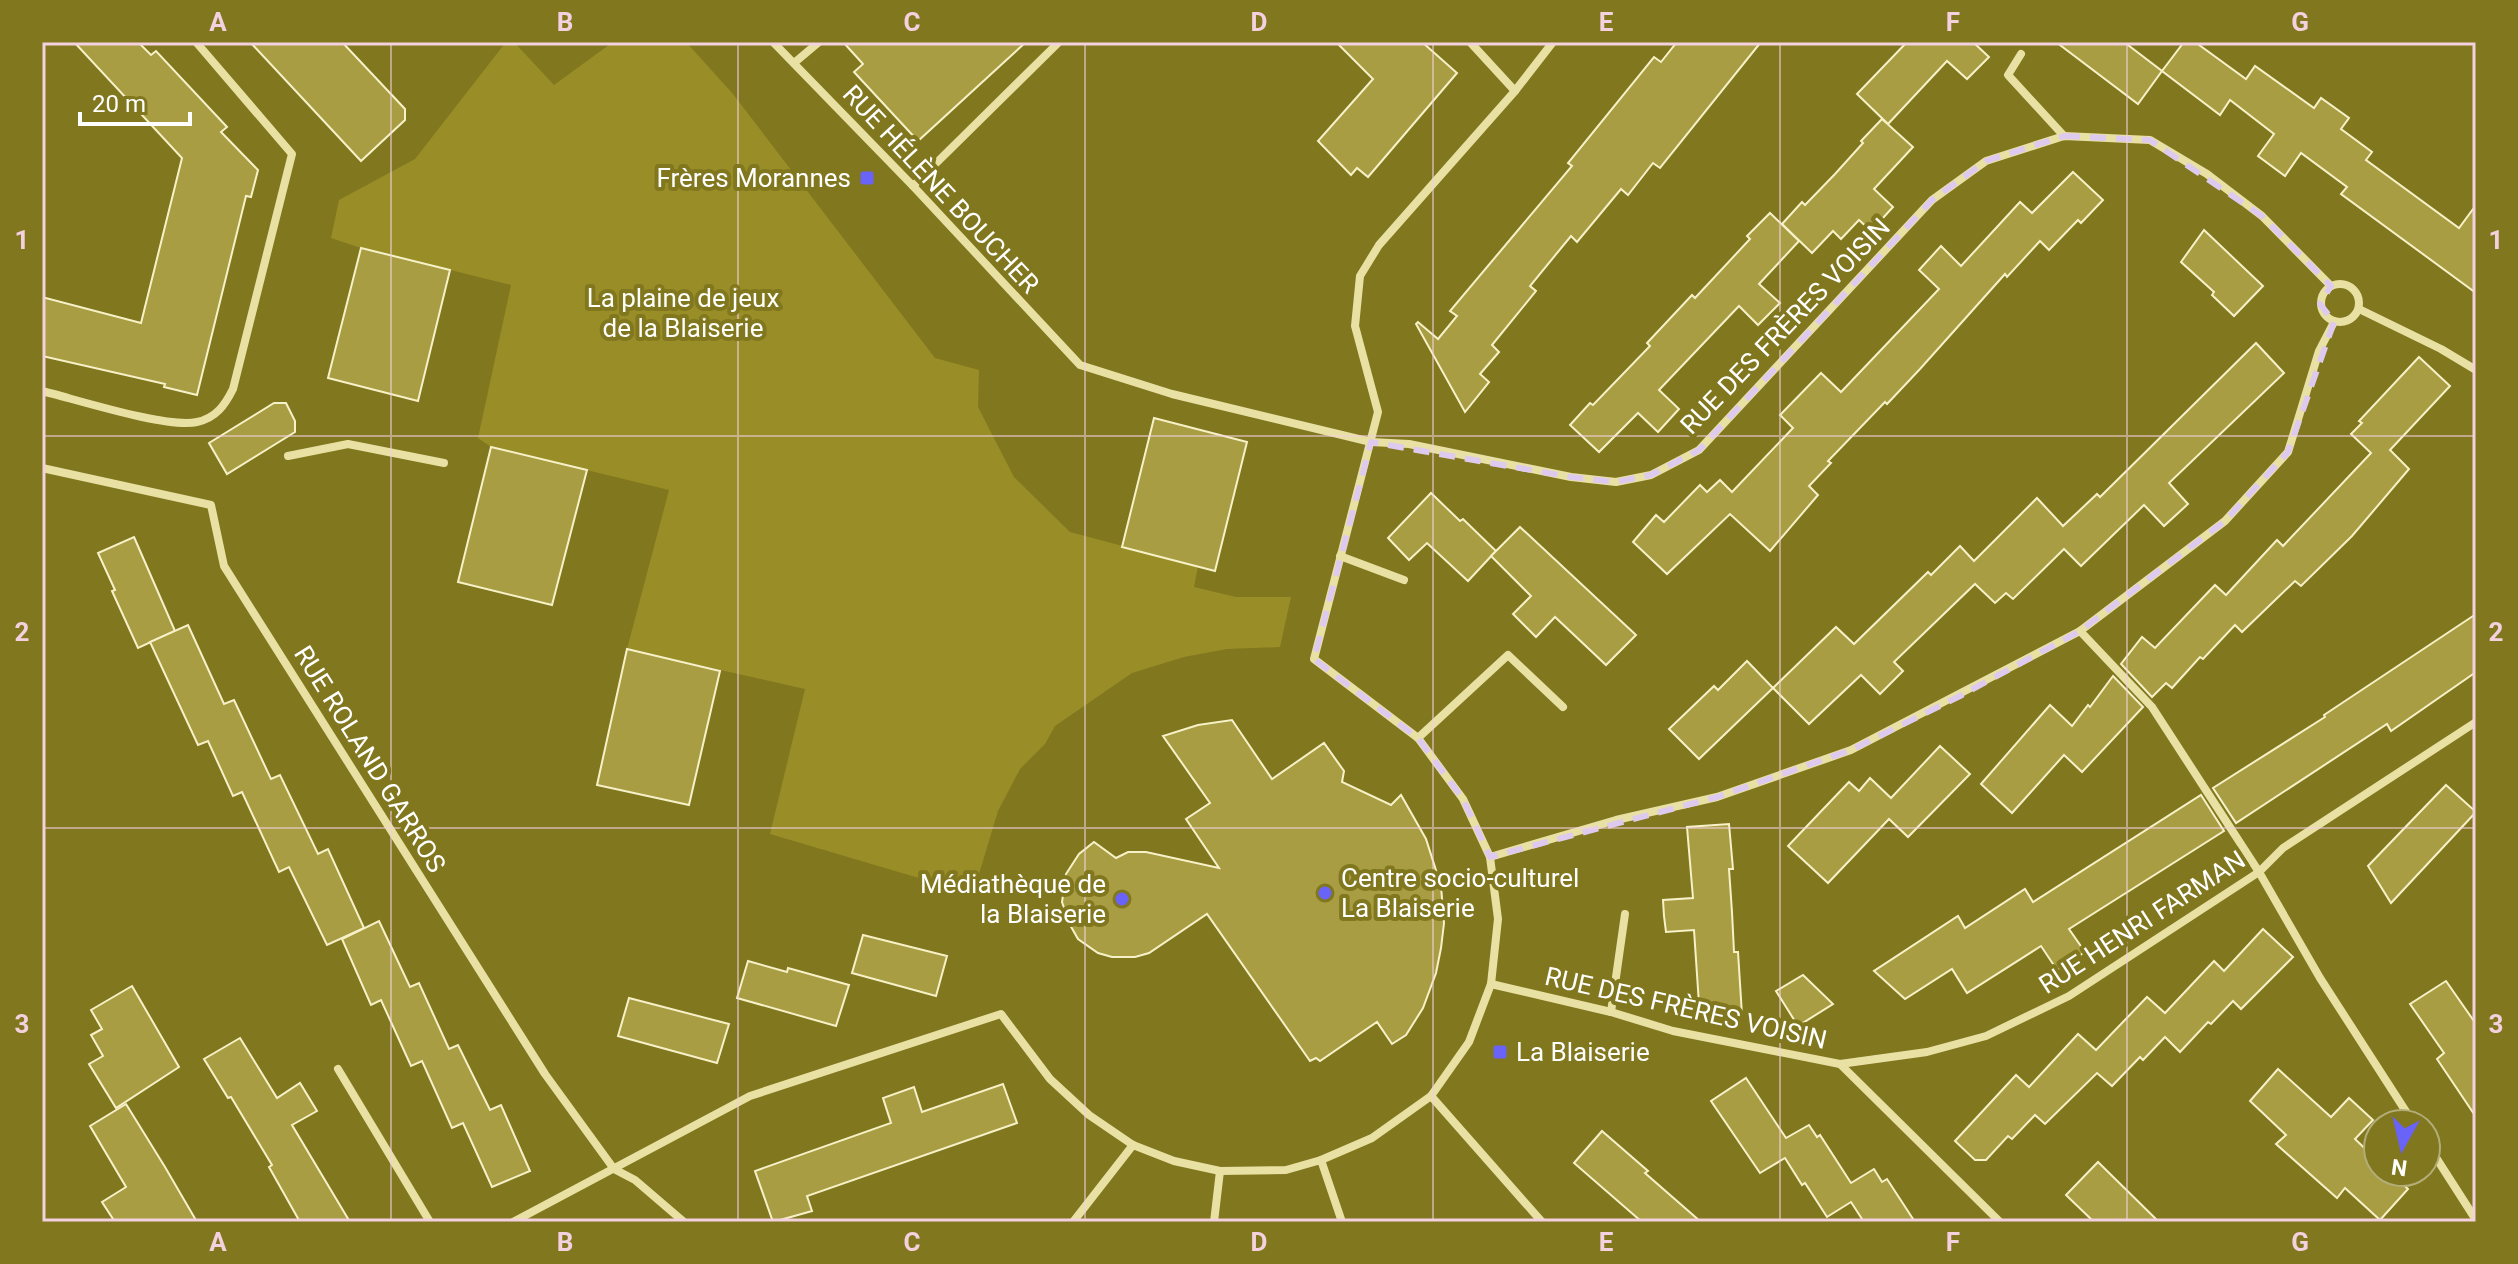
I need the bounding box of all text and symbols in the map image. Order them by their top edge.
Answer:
text: A [209,7,227,37]
text: B [557,7,573,37]
text: C [903,7,921,37]
text: D [1251,7,1267,37]
text: E [1599,7,1614,37]
text: F [1946,7,1960,37]
text: G [2291,7,2309,37]
scale bar [80,76,190,126]
street label: RUE HÉLÈNE BOUCHER [837,79,1045,299]
text: 20 m [92,90,146,118]
place label: Frères Morannes [656,163,851,193]
marker: Frères Morannes [858,169,876,187]
street label: RUE DES FRÈRES VOISIN [1674,212,1896,440]
text: 1 [15,225,29,255]
text: 1 [2489,225,2503,255]
park label: La plaine de jeux de la Blaiserie [587,283,779,343]
text: 2 [15,617,29,647]
text: 2 [2489,617,2503,647]
street label: RUE ROLAND GARROS [288,640,452,878]
street label: RUE HENRI FARMAN [2034,844,2250,1000]
place label: Centre socio-culturel La Blaiserie [1341,863,1579,923]
place label: Médiathèque de la Blaiserie [920,869,1106,929]
marker: Centre socio-culturel La Blaiserie [1316,884,1334,902]
marker: Médiathèque de la Blaiserie [1113,890,1131,908]
street label: RUE DES FRÈRES VOISIN [1542,961,1830,1055]
text: 3 [15,1009,29,1039]
text: 3 [2489,1009,2503,1039]
place label: La Blaiserie [1516,1037,1650,1067]
marker: La Blaiserie [1491,1043,1509,1061]
north arrow [2362,1108,2442,1188]
text: N [2390,1154,2409,1181]
text: A [209,1227,227,1257]
text: B [557,1227,573,1257]
text: C [903,1227,921,1257]
text: D [1251,1227,1267,1257]
text: E [1599,1227,1614,1257]
text: F [1946,1227,1960,1257]
text: G [2291,1227,2309,1257]

